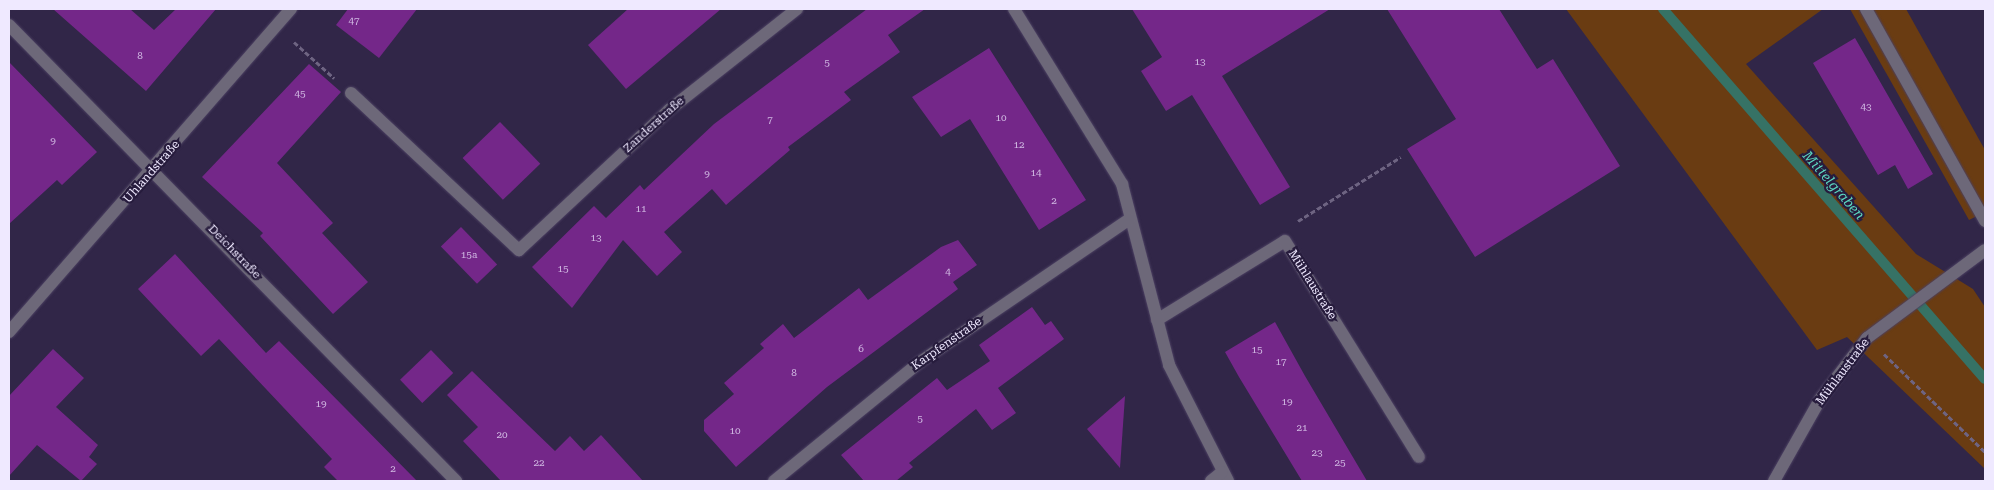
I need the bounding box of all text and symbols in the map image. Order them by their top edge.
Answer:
house number: 47 [348,15,360,27]
house number: 8 [137,50,143,62]
house number: 13 [1194,56,1206,68]
house number: 5 [824,57,830,69]
house number: 45 [294,88,306,100]
street label: Zanderstraße [621,94,687,156]
house number: 43 [1860,101,1872,113]
house number: 10 [995,112,1007,124]
house number: 7 [767,114,773,126]
house number: 9 [50,135,56,147]
street label: Uhlandstraße [121,138,183,206]
house number: 12 [1013,139,1025,151]
water label: Mittelgraben [1800,147,1868,223]
house number: 14 [1030,167,1042,179]
house number: 9 [704,168,710,180]
house number: 2 [1051,195,1057,207]
house number: 11 [635,203,647,215]
street label: Deichstraße [205,222,263,282]
house number: 13 [590,232,602,244]
street label: Mühlaustraße [1285,247,1339,323]
house number: 15a [461,249,477,261]
house number: 15 [557,263,569,275]
house number: 4 [945,266,951,278]
street label: Karpfenstraße [909,315,985,373]
street label: Mühlaustraße [1813,336,1873,408]
house number: 6 [858,343,864,355]
house number: 15 [1251,344,1263,356]
house number: 17 [1275,356,1287,368]
house number: 8 [791,367,797,379]
house number: 19 [1281,396,1293,408]
house number: 19 [315,398,327,410]
house number: 5 [917,413,923,425]
house number: 21 [1296,422,1308,434]
house number: 10 [729,425,741,437]
house number: 20 [496,429,508,441]
house number: 23 [1311,447,1323,459]
house number: 22 [533,457,545,469]
house number: 25 [1334,457,1346,469]
house number: 2 [390,463,396,475]

